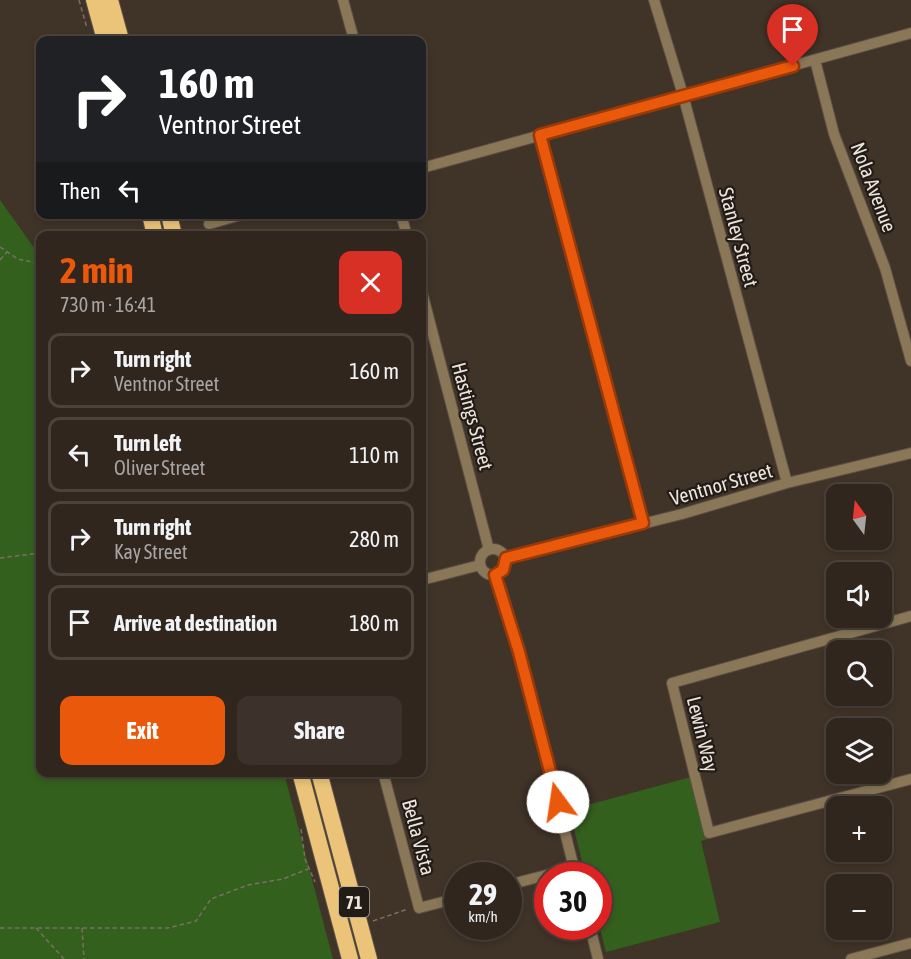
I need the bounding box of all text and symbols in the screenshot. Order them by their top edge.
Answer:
pin [767,4,818,66]
icon: arrive [776,13,809,46]
text: 160 m [159,59,254,107]
icon: right [60,60,138,138]
text: Ventnor Street [159,109,301,140]
street label: Nola Avenue [846,139,902,235]
icon: left [113,174,146,207]
text: Then [60,178,101,204]
street label: Stanley Street [715,185,763,289]
text: 2 min [60,249,134,291]
button: close [339,251,402,314]
text: 730 m · 16:41 [60,293,156,316]
text: Turn right [114,346,191,372]
icon: right [63,354,96,387]
text: 160 m [349,358,399,384]
street label: Hastings Street [448,360,498,472]
text: Ventnor Street [114,372,219,395]
text: Turn left [114,430,181,456]
icon: left [63,438,96,471]
text: 110 m [349,442,399,468]
text: Oliver Street [114,456,205,479]
street label: Ventnor Street [667,458,775,510]
north arrow [826,484,892,550]
map controls [826,484,892,940]
text: Turn right [114,514,191,540]
icon: right [63,522,96,555]
text: 280 m [349,526,399,552]
text: Kay Street [114,540,188,563]
button: sound [826,562,892,628]
icon: arrive [63,606,96,639]
text: Arrive at destination [114,610,277,636]
text: 180 m [349,610,399,636]
button: search [826,640,892,706]
street label: Lewin Way [683,694,723,774]
button: Exit [60,696,225,765]
button: Share [237,696,402,765]
button: layers [826,718,892,784]
position arrow [526,770,590,834]
street label: Bella Vista [398,796,440,878]
button: + [826,796,892,862]
speed limit sign: 30 [534,862,612,940]
button: − [826,874,892,940]
text: 29 [469,877,497,911]
road number: 71 [339,887,369,917]
text: km/h [468,908,498,925]

